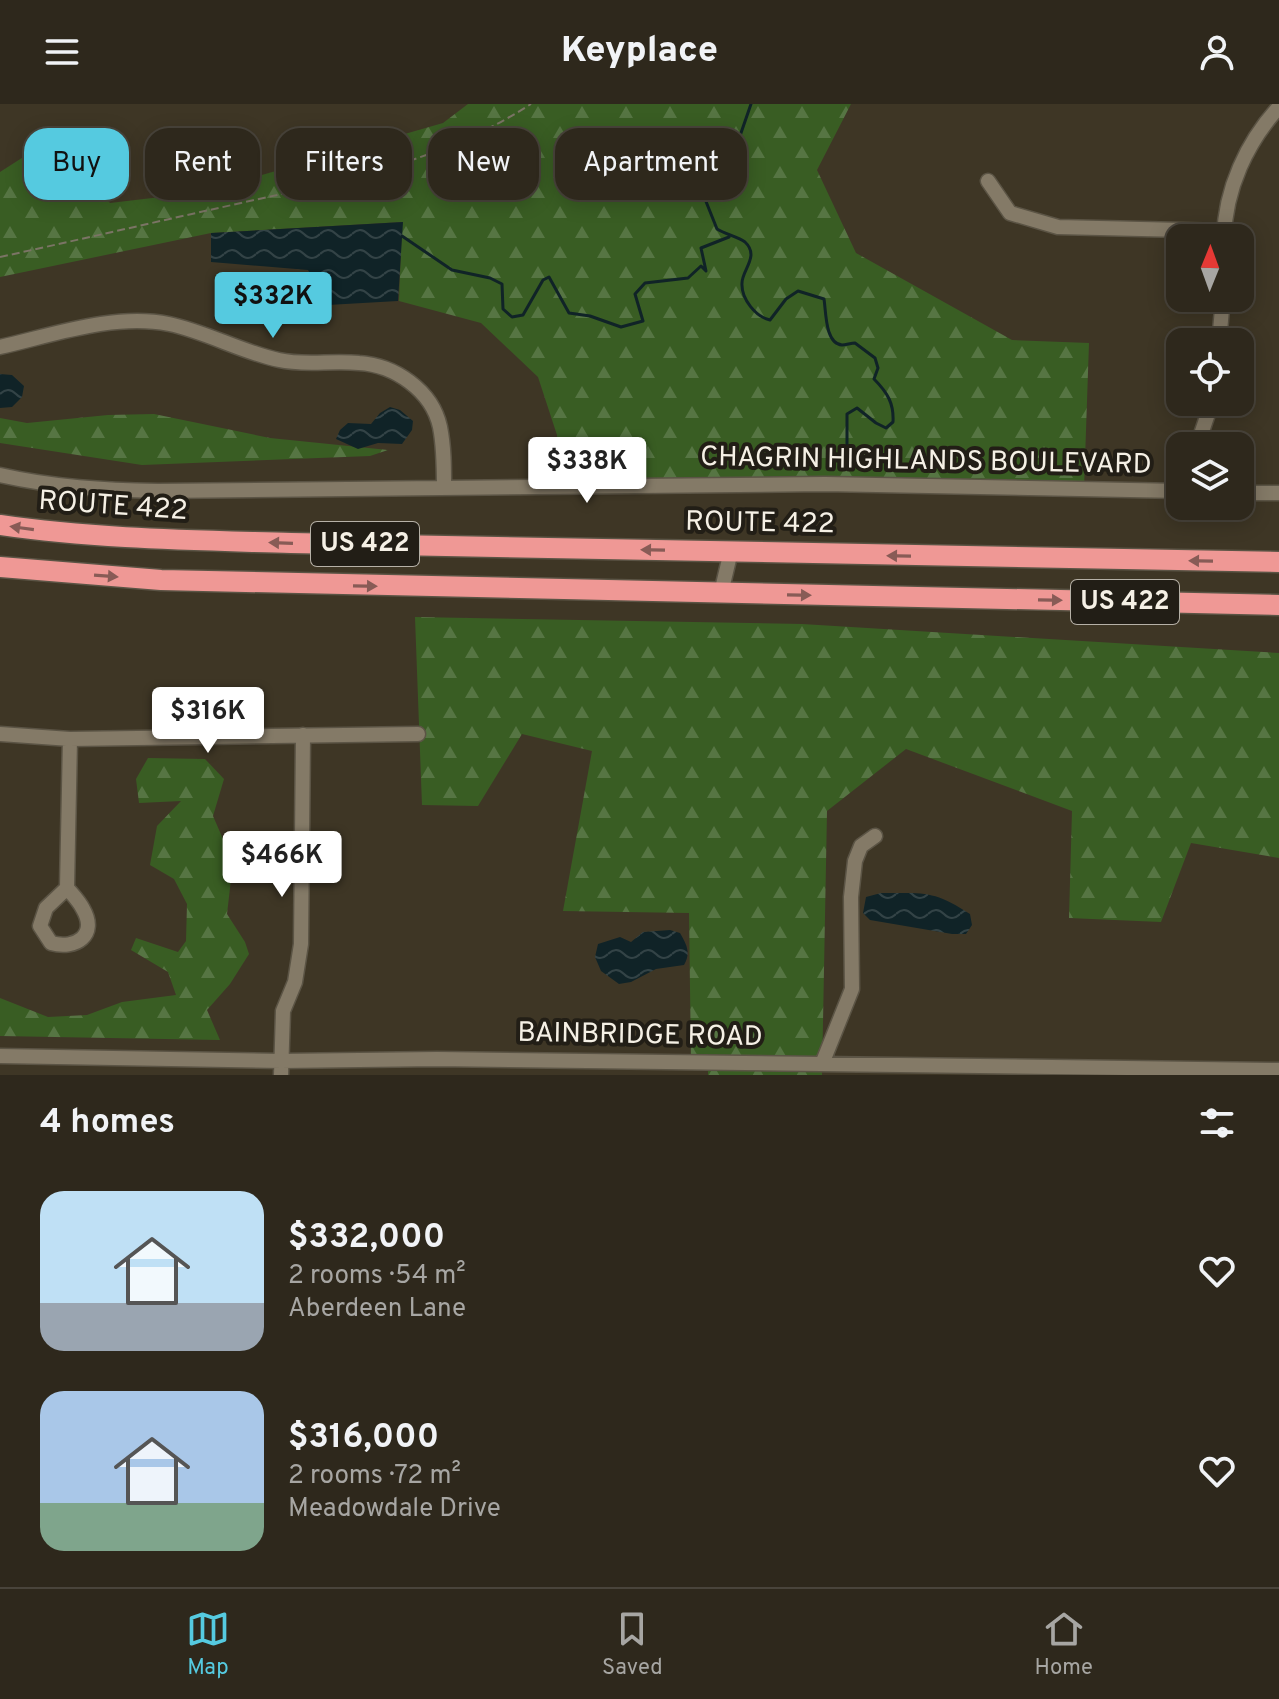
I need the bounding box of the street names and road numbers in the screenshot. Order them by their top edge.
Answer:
street label: CHAGRIN HIGHLANDS BOULEVARD [700,440,1152,484]
street label: ROUTE 422 [37,484,189,530]
street label: ROUTE 422 [685,505,835,543]
road number: US 422 [311,522,419,566]
road number: US 422 [1071,580,1179,624]
street label: BAINBRIDGE ROAD [517,1016,763,1056]

